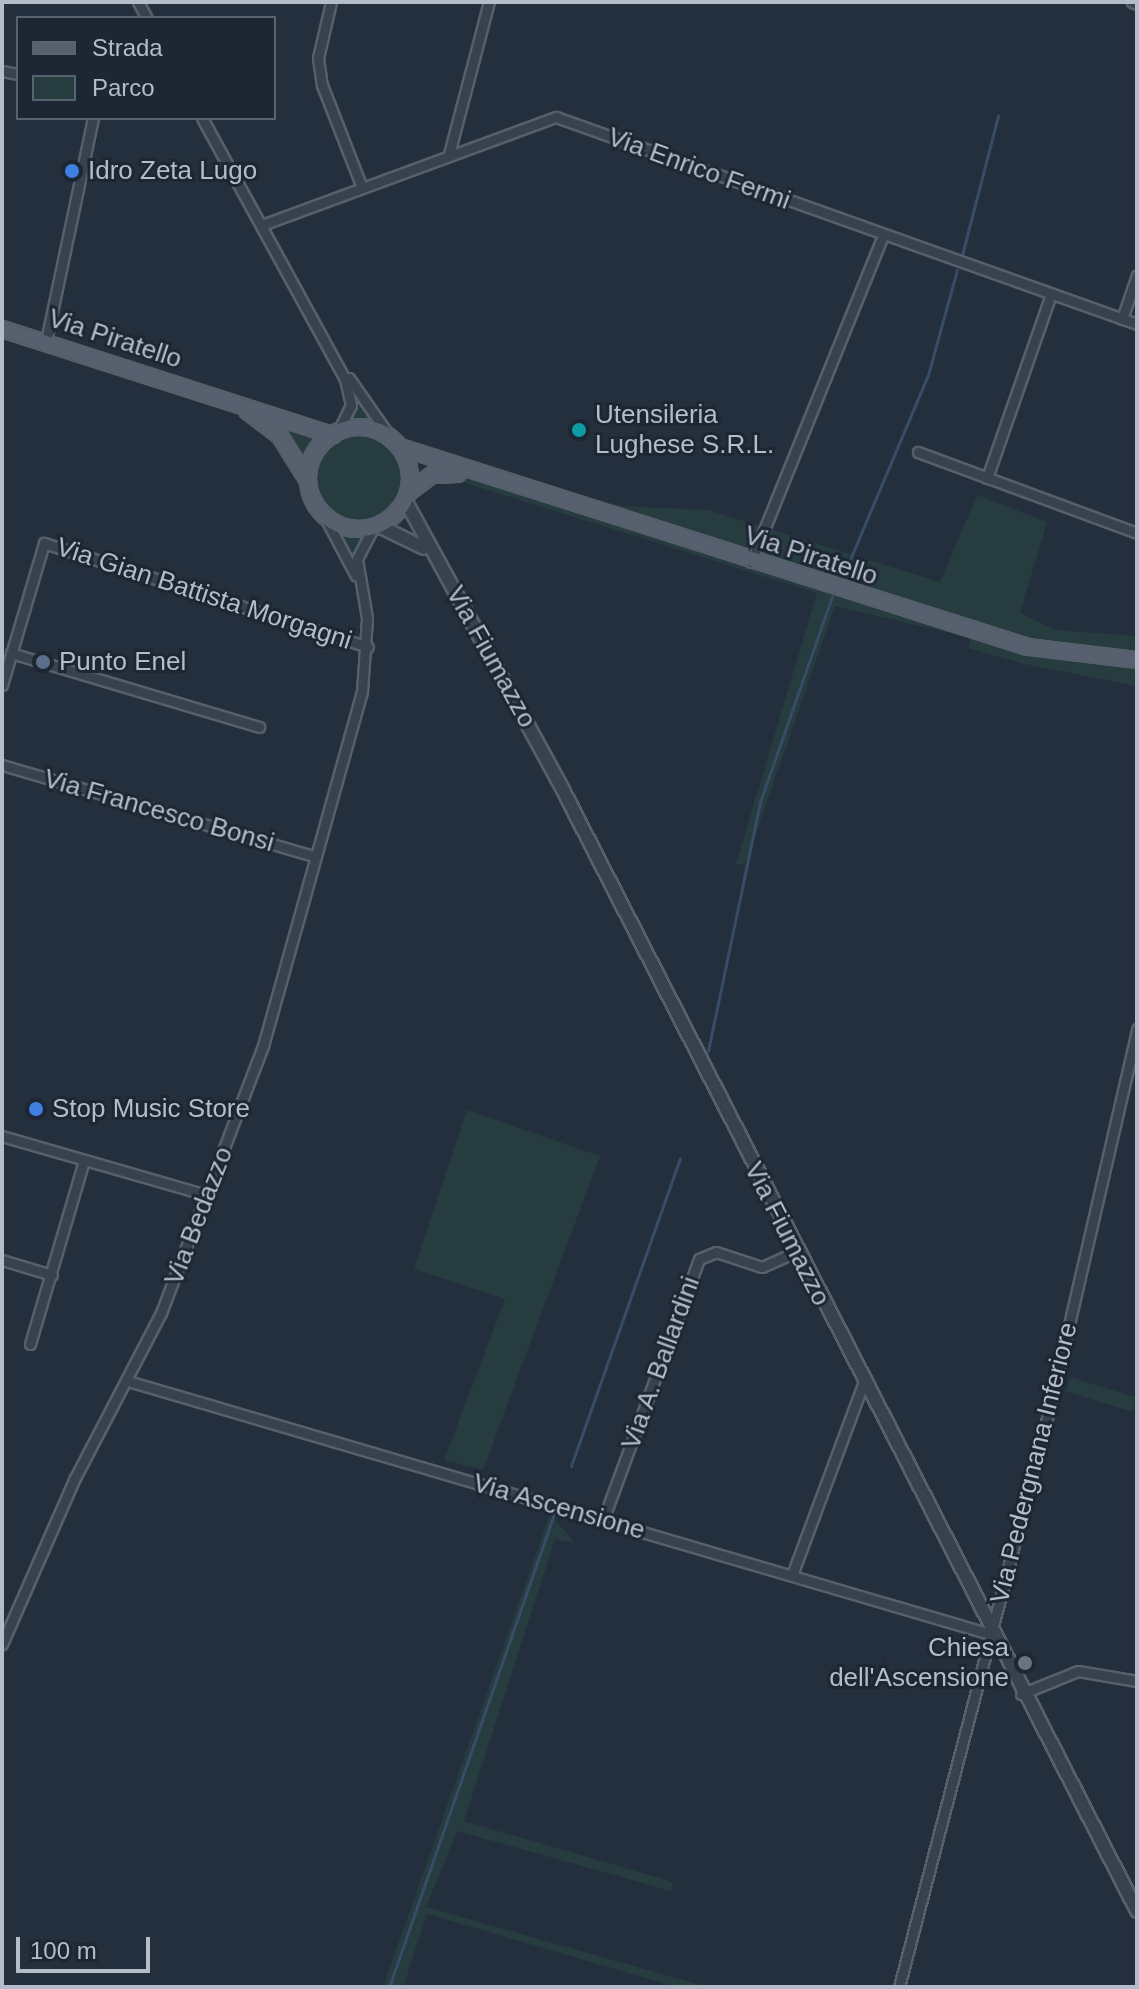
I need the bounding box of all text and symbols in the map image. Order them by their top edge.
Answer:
legend [16,16,276,120]
text: Strada [92,34,163,61]
text: Parco [92,74,155,101]
street label: Via Enrico Fermi [604,122,794,216]
place label: Idro Zeta Lugo [88,155,257,187]
marker: Idro Zeta Lugo [63,162,81,180]
street label: Via Piratello [44,303,186,375]
place label: Utensileria Lughese S.R.L. [595,399,774,460]
marker: Utensileria Lughese S.R.L. [570,421,588,439]
street label: Via Piratello [740,520,882,592]
street label: Via Gian Battista Morgagni [52,531,356,657]
street label: Via Fiumazzo [439,581,543,733]
place label: Punto Enel [59,646,186,678]
marker: Punto Enel [34,653,52,671]
street label: Via Francesco Bonsi [40,763,278,859]
place label: Stop Music Store [52,1093,250,1125]
marker: Stop Music Store [27,1100,45,1118]
street label: Via Bedazzo [158,1142,240,1290]
street label: Via Fiumazzo [737,1157,837,1311]
street label: Via A. Ballardini [615,1272,707,1454]
street label: Via Pedergnana Inferiore [984,1319,1084,1607]
street label: Via Ascensione [469,1467,649,1547]
place label: Chiesa dell'Ascensione [829,1632,1009,1694]
marker: Chiesa dell'Ascensione [1016,1654,1034,1672]
scale bar [20,1921,154,1971]
text: 100 m [30,1937,97,1964]

